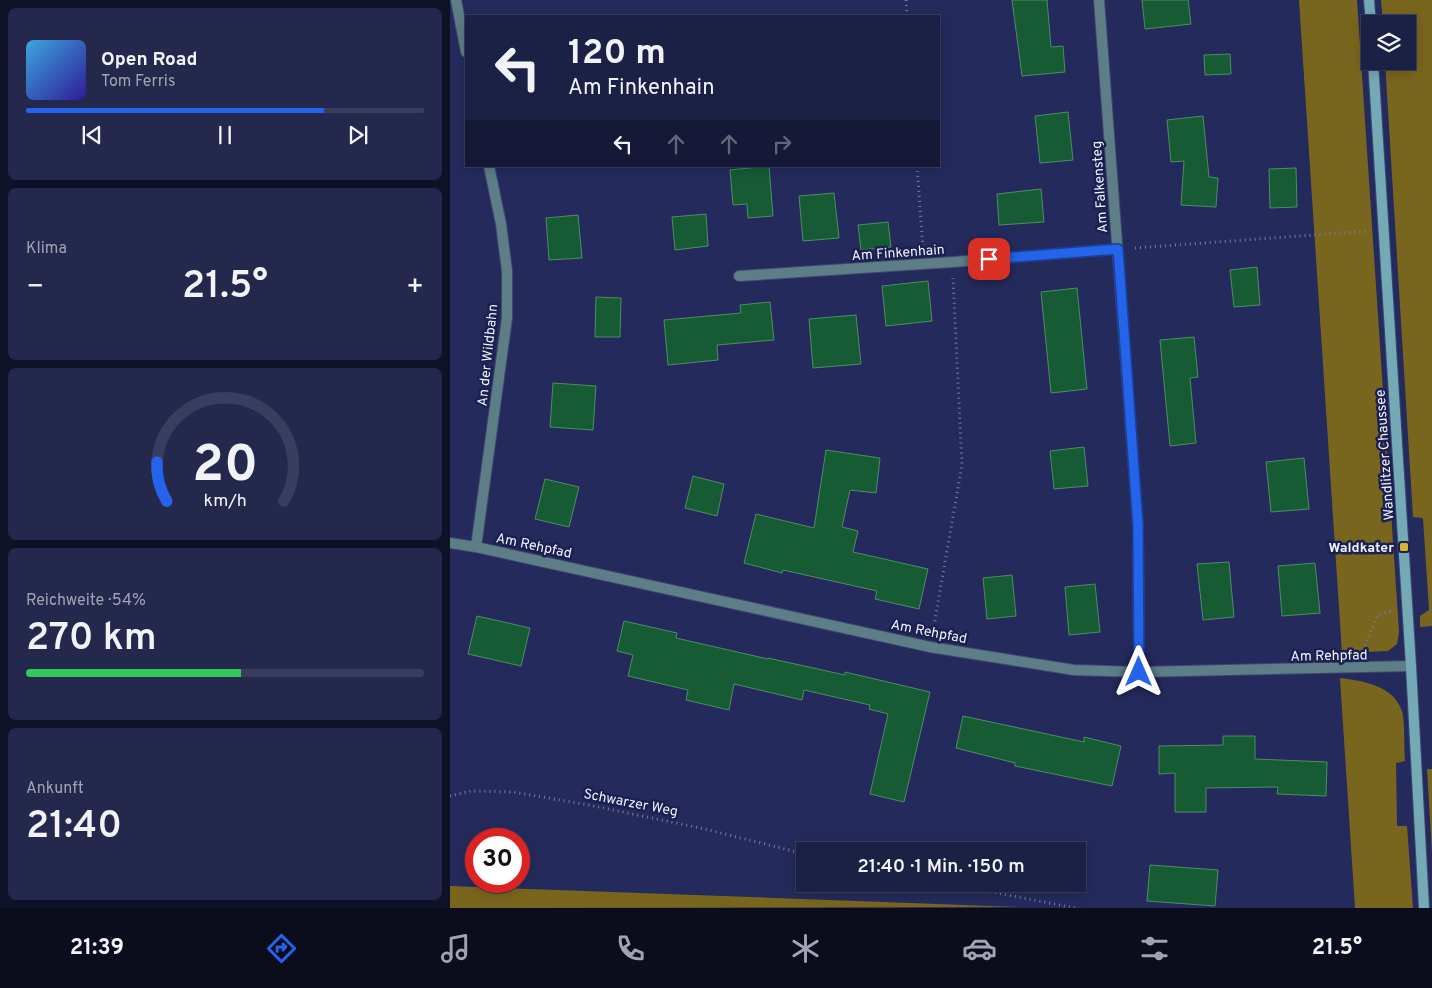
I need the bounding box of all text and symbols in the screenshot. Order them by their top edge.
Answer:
map controls [1361,15,1416,70]
button: layers [1361,15,1416,70]
text: 120 m [568,32,666,76]
icon: left [485,35,550,100]
text: Open Road [101,48,197,72]
text: Tom Ferris [101,72,175,92]
text: Am Finkenhain [568,75,715,102]
icon: previous [78,121,106,149]
icon: pause [211,121,239,149]
icon: next [344,121,372,149]
icon: left [609,130,637,158]
icon: ahead [662,130,690,158]
icon: ahead [715,130,743,158]
icon: right [768,130,796,158]
street label: Am Falkensteg [1089,140,1112,234]
pin [968,238,1010,280]
text: Klima [26,239,67,259]
street label: Am Finkenhain [851,242,945,265]
icon: arrive [975,245,1003,273]
text: 21.5° [182,263,268,312]
text: − [26,270,44,306]
text: + [406,270,424,306]
street label: An der Wildbahn [475,303,502,407]
street label: Wandlitzer Chaussee [1372,389,1399,521]
text: 20 [192,434,258,500]
text: km/h [203,490,247,513]
street label: Am Rehpfad [494,530,573,563]
place label: Waldkater [1328,540,1394,557]
marker: Waldkater [1398,541,1410,553]
text: Reichweite · 54% [26,591,146,611]
text: 270 km [26,615,157,664]
street label: Am Rehpfad [889,617,968,648]
position arrow [1112,645,1164,697]
street label: Am Rehpfad [1290,647,1368,666]
text: Ankunft [26,779,84,799]
street label: Schwarzer Weg [582,786,679,821]
text: 21:40 [26,803,122,852]
speed limit sign: 30 [465,828,530,893]
text: 21:40 · 1 Min. · 150 m [857,855,1025,879]
icon: directions [264,931,299,966]
icon: music [438,931,473,966]
icon: phone [613,931,648,966]
icon: climate [788,931,823,966]
icon: car [962,931,997,966]
icon: filters [1137,931,1172,966]
text: 21:39 [70,935,124,962]
text: 21.5° [1312,935,1362,962]

